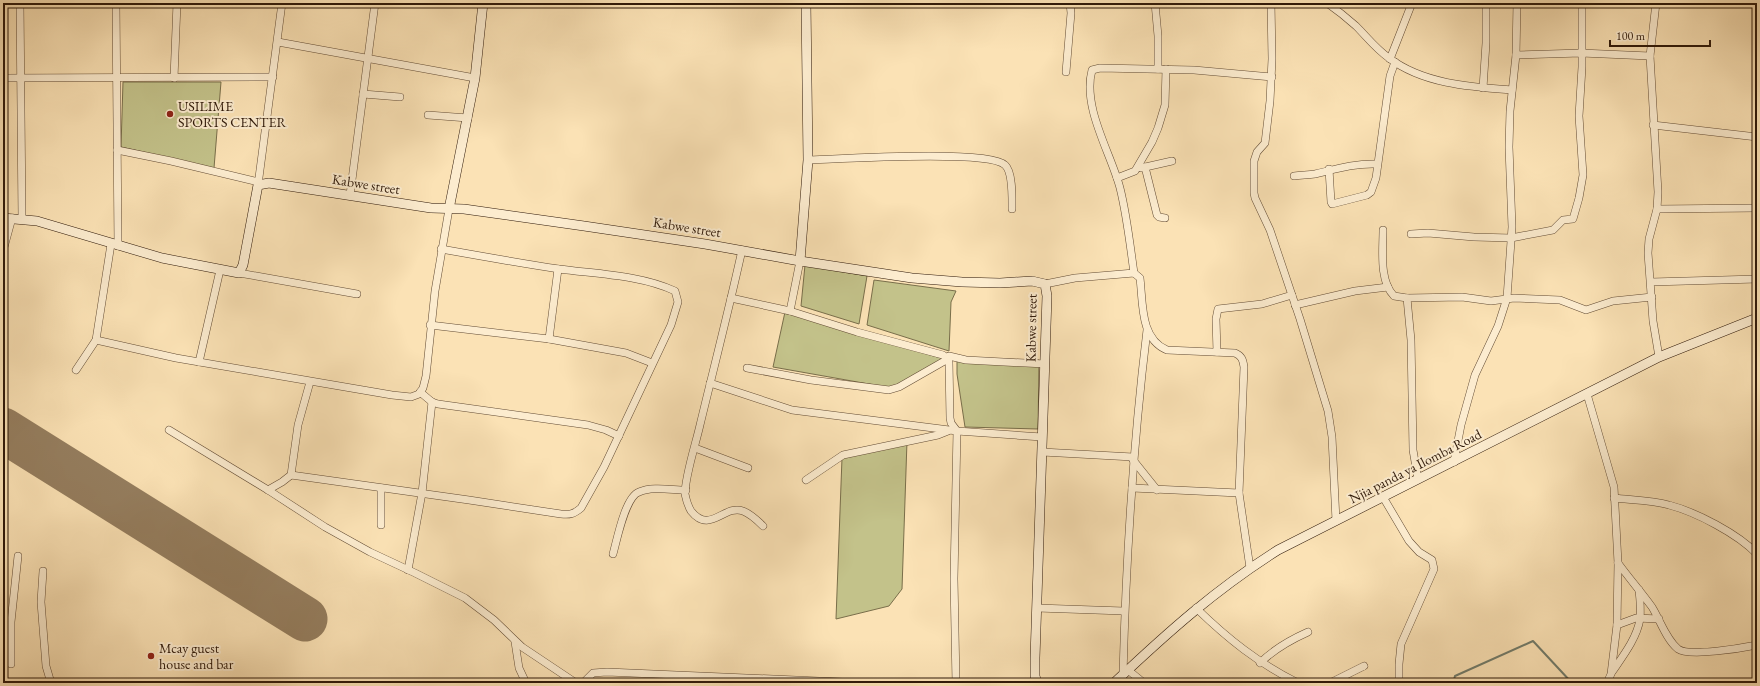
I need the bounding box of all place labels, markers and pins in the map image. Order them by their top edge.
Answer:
place label: USILIME SPORTS CENTER [178,97,287,131]
marker: USILIME SPORTS CENTER [165,109,175,119]
place label: Mcay guest house and bar [159,639,234,673]
marker: Mcay guest house and bar [146,651,156,661]

